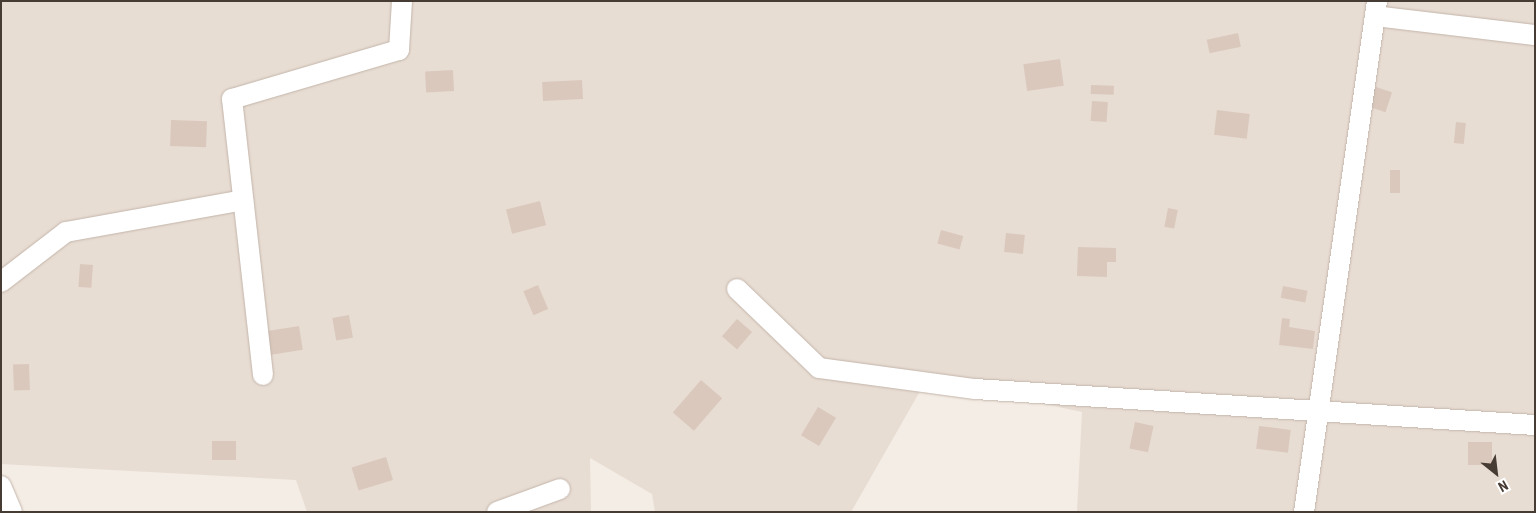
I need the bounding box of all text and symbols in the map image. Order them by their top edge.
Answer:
north arrow [1471,448,1521,498]
text: N [1496,477,1511,495]

